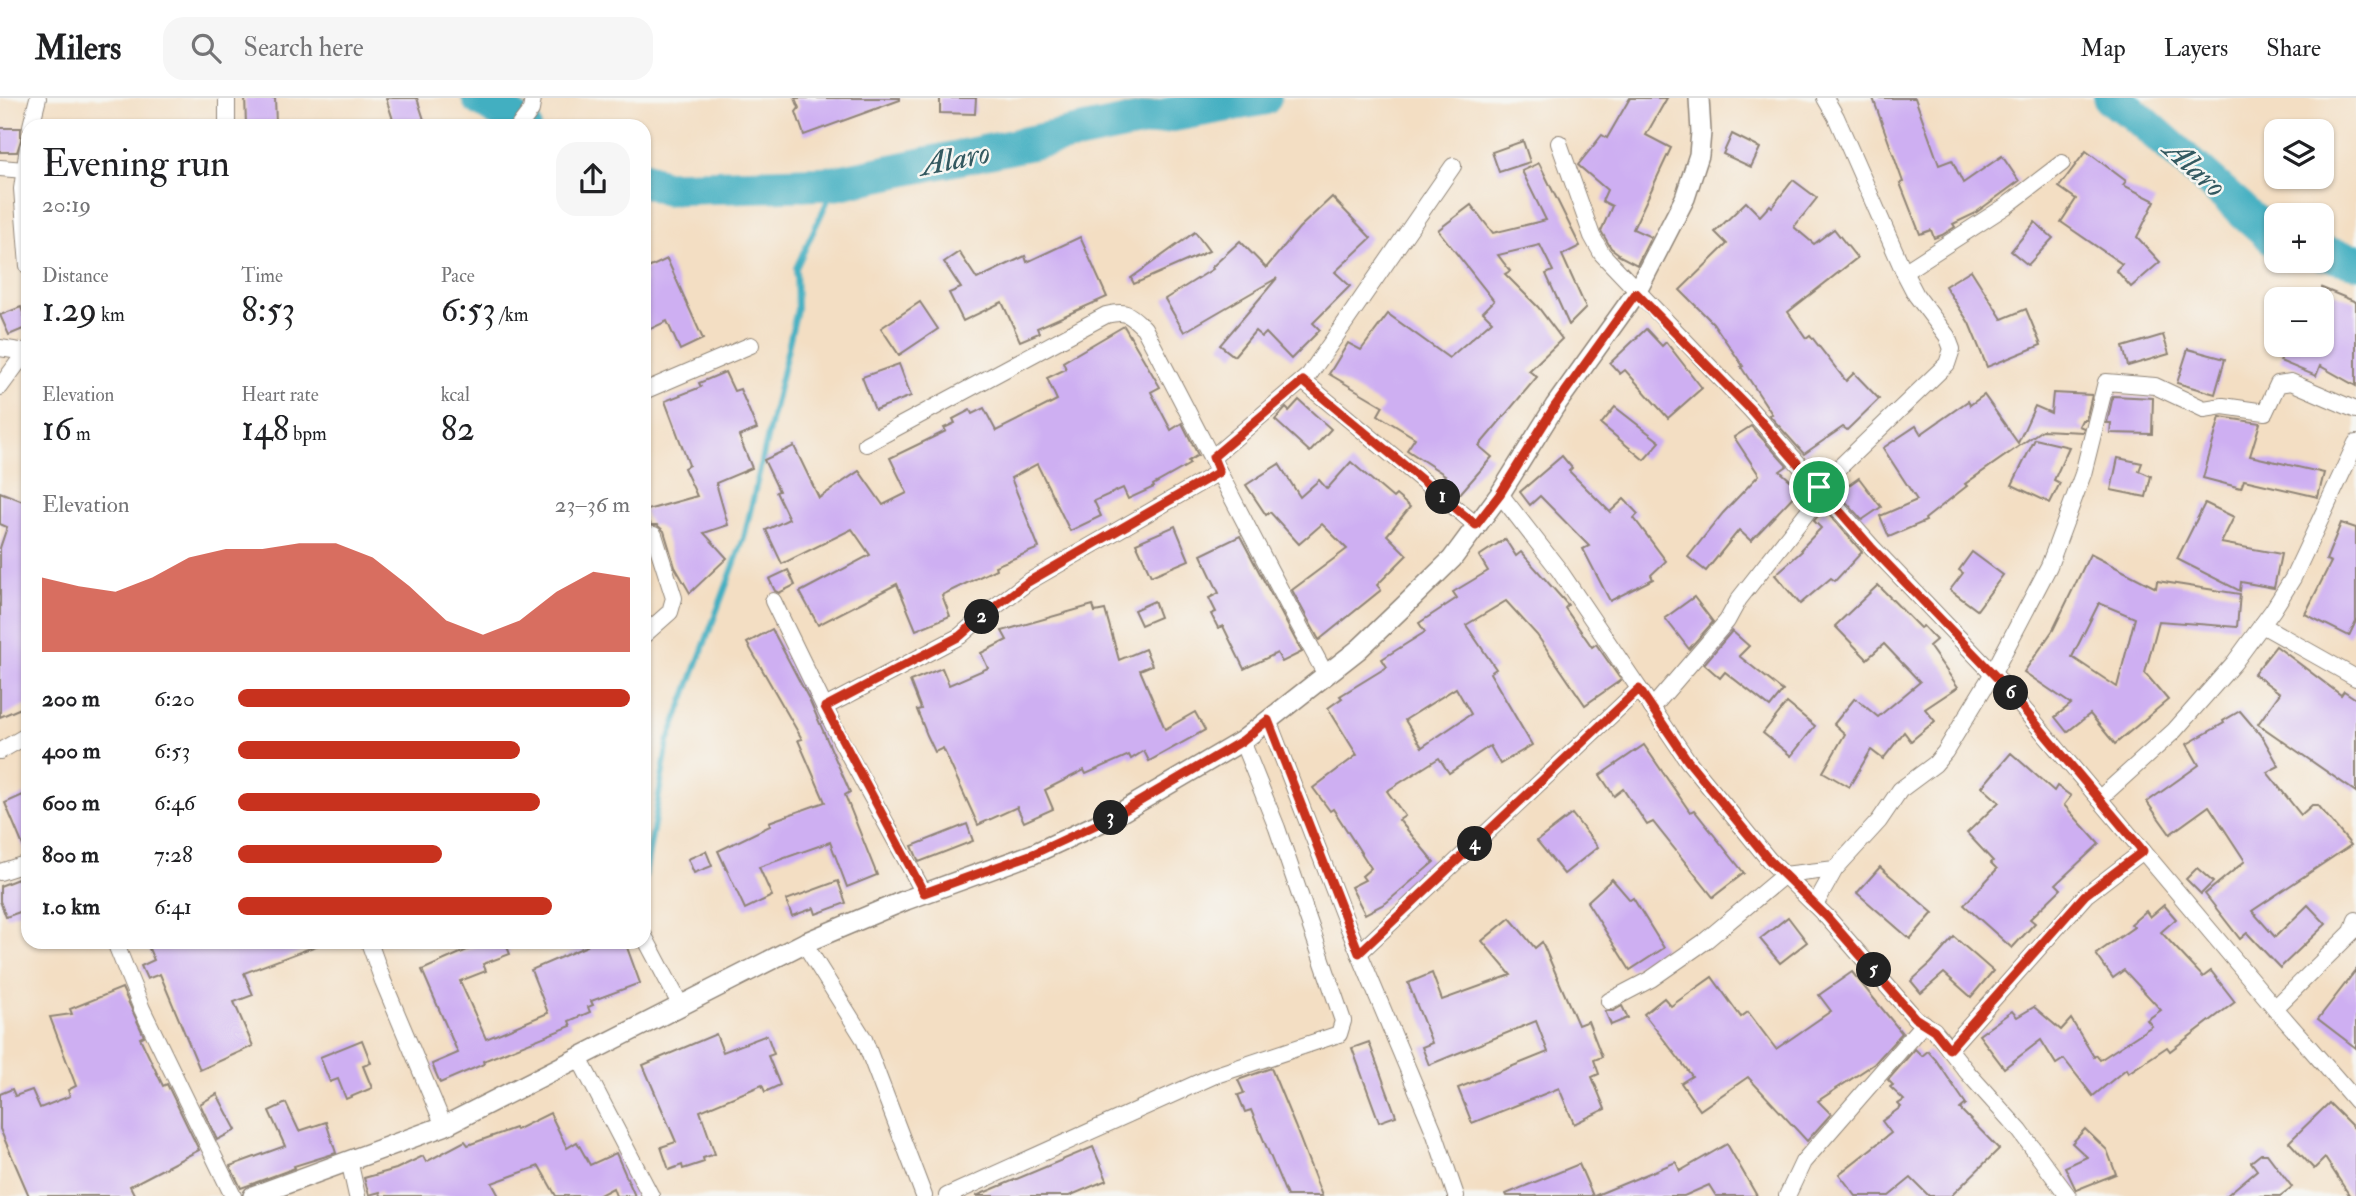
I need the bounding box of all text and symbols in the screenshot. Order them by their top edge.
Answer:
search box [163,17,653,80]
text: Milers [35,28,121,69]
icon: search [187,29,225,67]
text: Search here [243,32,364,64]
text: Map [2081,33,2126,64]
text: Layers [2164,33,2228,64]
text: Share [2266,33,2321,64]
map controls [2264,119,2334,357]
button: layers [2264,119,2334,189]
water label: Alaro [2153,128,2235,206]
water label: Alaro [914,133,993,186]
text: Evening run [42,140,230,188]
button: share [556,142,630,216]
text: 20:19 [42,190,91,219]
button: + [2264,203,2334,273]
text: Distance [42,264,108,288]
text: Time [241,264,283,288]
text: Pace [441,264,475,288]
button: − [2264,287,2334,357]
text: 1.29 [42,288,97,332]
text: 8:53 [241,288,295,332]
text: 6:53 [441,288,496,332]
text: km [97,303,125,327]
text: /km [496,303,529,327]
text: Elevation [42,383,114,407]
text: Heart rate [241,383,319,407]
text: kcal [441,383,470,407]
text: 16 [42,407,72,451]
text: 148 [241,407,289,451]
text: 82 [441,407,475,451]
text: m [72,422,91,446]
text: bpm [289,422,327,446]
pin [1789,457,1849,517]
icon: arrive [1800,468,1838,506]
pin: 1 [1426,480,1460,514]
text: 1 [1439,484,1446,508]
text: Elevation [42,490,130,519]
text: 23–36 m [555,490,630,519]
pin: 2 [964,600,1000,634]
text: 2 [977,604,986,628]
pin: 6 [1994,676,2028,710]
text: 6 [2006,680,2015,704]
text: 200 m [42,684,100,713]
text: 6:20 [154,684,195,713]
text: 400 m [42,736,101,765]
text: 6:53 [154,736,190,765]
text: 600 m [42,788,100,817]
text: 6:46 [154,788,195,817]
pin: 3 [1094,800,1128,836]
text: 3 [1107,805,1114,829]
pin: 4 [1458,826,1492,862]
text: 4 [1469,831,1480,855]
text: 800 m [42,840,99,869]
text: 7:28 [154,840,193,869]
text: 1.0 km [42,892,100,921]
text: 6:41 [154,892,192,921]
pin: 5 [1856,952,1892,988]
text: 5 [1869,957,1878,981]

